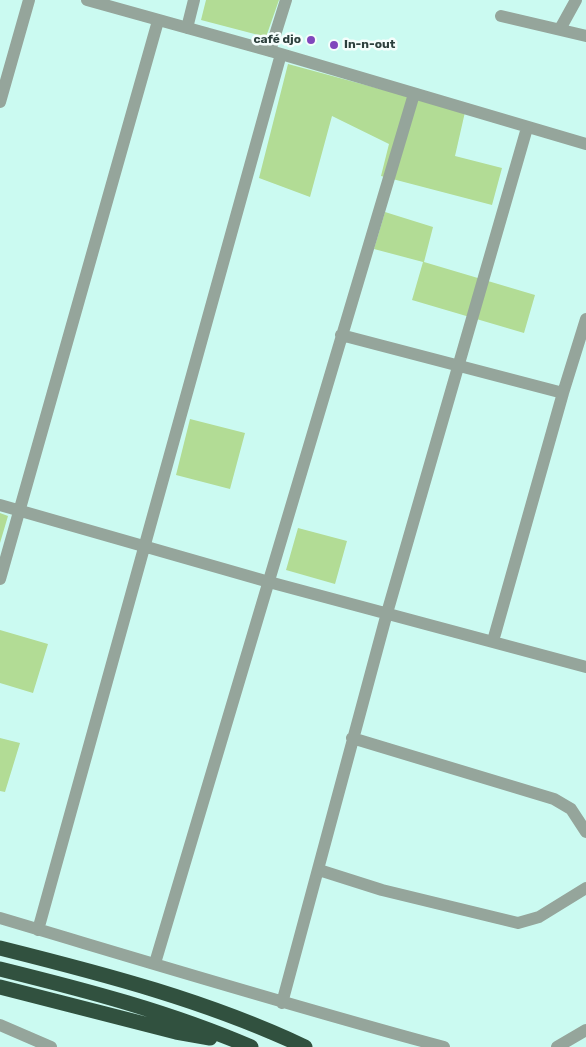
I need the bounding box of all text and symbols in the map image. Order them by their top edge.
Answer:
place label: café djo [253,33,301,47]
marker: café djo [305,34,317,46]
place label: In-n-out [344,38,395,52]
marker: In-n-out [328,39,340,51]

